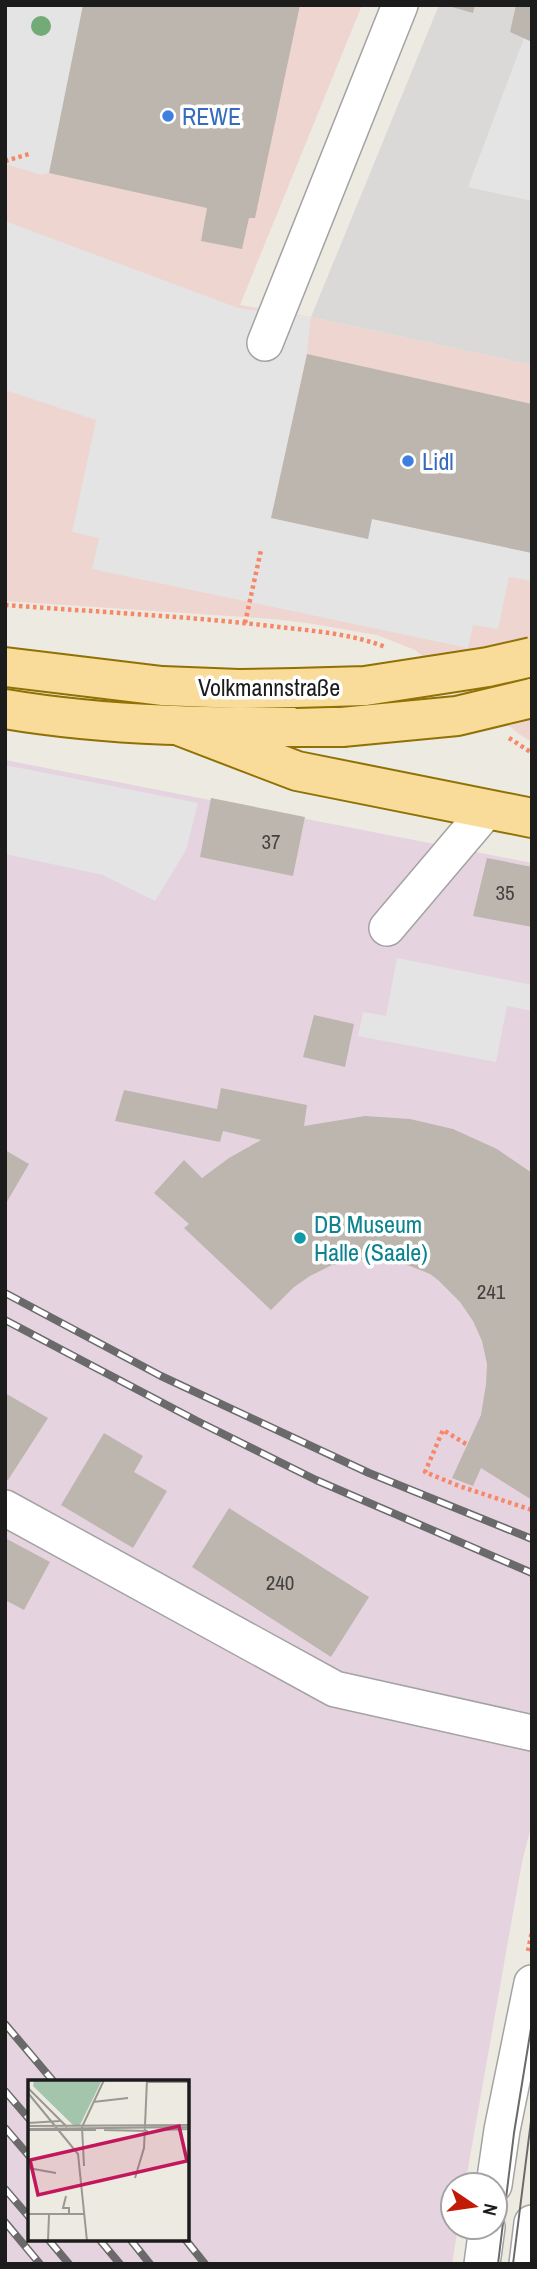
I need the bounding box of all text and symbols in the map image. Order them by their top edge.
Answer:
place label: REWE [182,100,241,132]
marker: REWE [160,108,176,124]
place label: Lidl [422,445,454,477]
marker: Lidl [400,453,416,469]
street label: Volkmannstraße [198,671,340,703]
house number: 37 [261,827,281,856]
house number: 35 [495,878,515,907]
place label: DB Museum Halle (Saale) [314,1208,428,1268]
marker: DB Museum Halle (Saale) [292,1230,308,1246]
house number: 241 [477,1277,506,1306]
house number: 240 [266,1568,294,1597]
inset map [28,2080,189,2241]
north arrow [439,2171,509,2241]
text: N [477,2201,504,2218]

